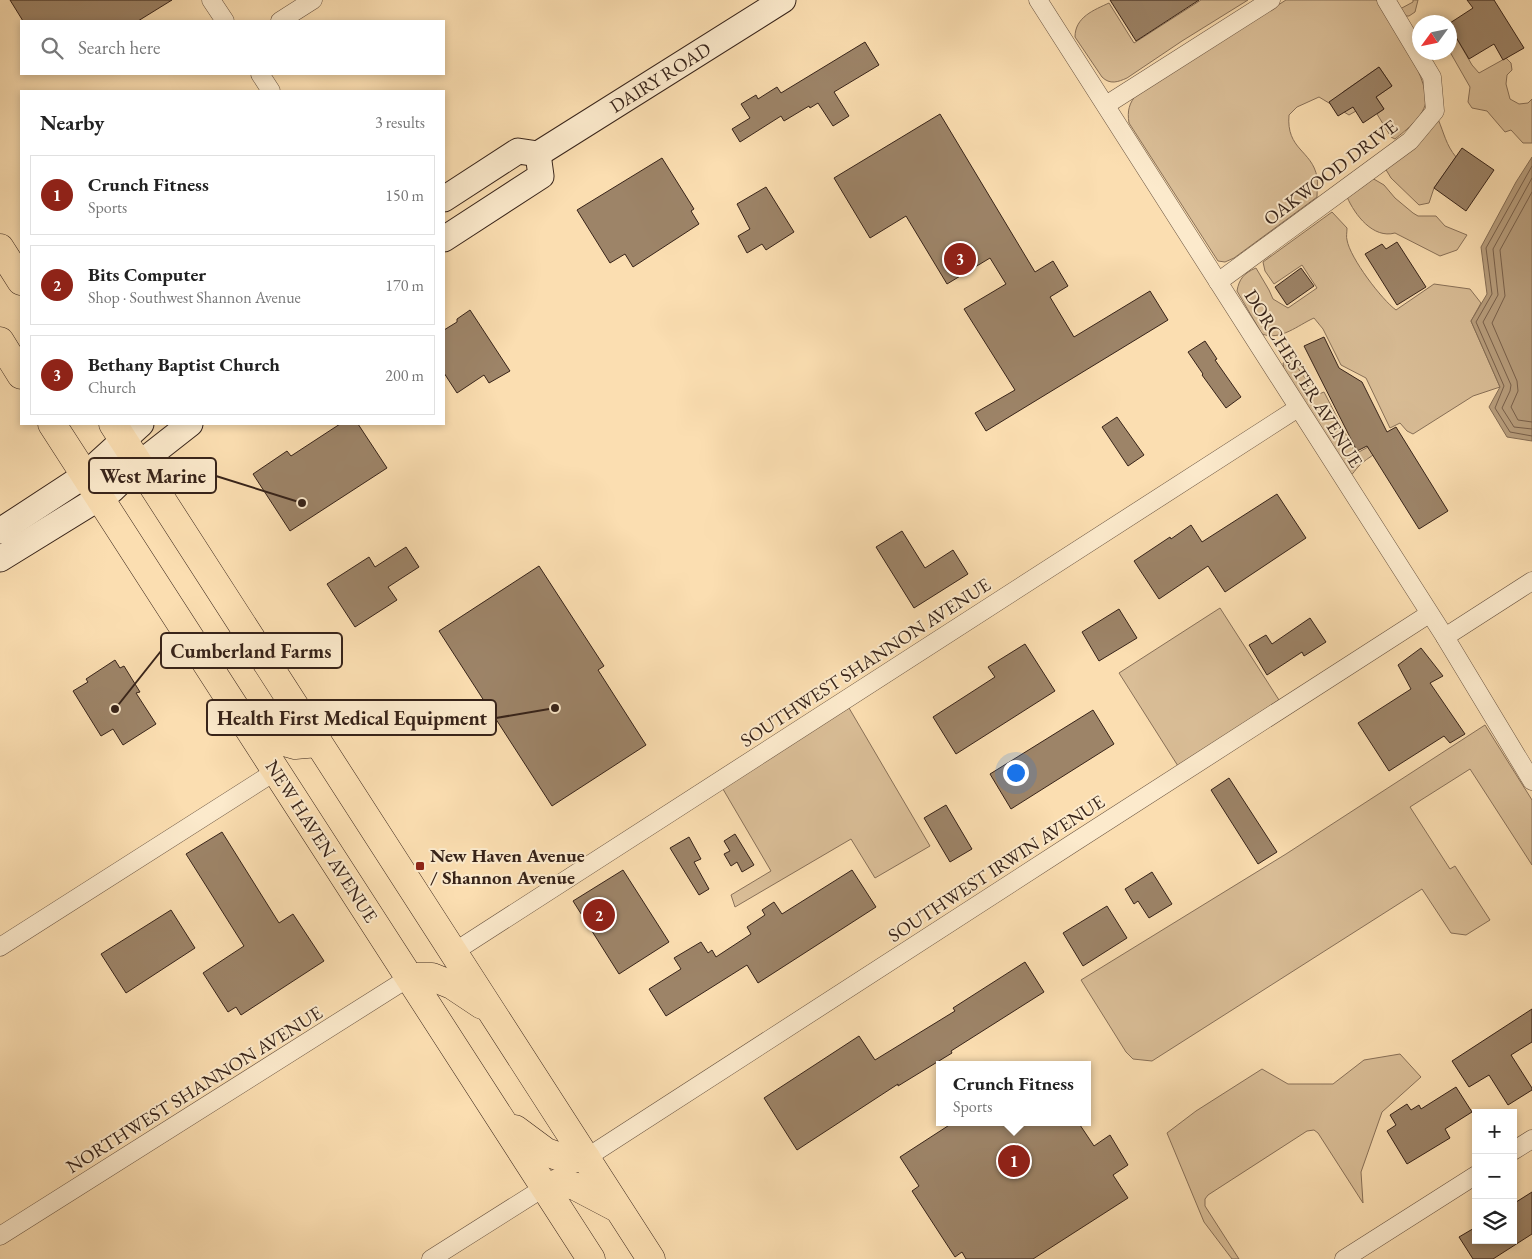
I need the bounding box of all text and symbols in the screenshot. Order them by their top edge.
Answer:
north arrow [1412,15,1457,60]
search box [20,20,445,75]
icon: search [38,34,66,62]
text: Search here [78,35,160,60]
street label: DAIRY ROAD [605,36,716,119]
text: Nearby [40,109,104,136]
text: 3 results [375,112,425,133]
street label: OAKWOOD DRIVE [1258,114,1403,231]
text: Crunch Fitness [88,172,209,197]
text: 1 [53,185,61,206]
text: 150 m [385,185,424,206]
text: Sports [88,197,127,218]
pin: 3 [944,240,976,278]
text: Bits Computer [88,262,206,287]
text: 2 [53,275,61,296]
text: 170 m [385,275,424,296]
street label: DORCHESTER AVENUE [1239,285,1369,472]
text: Shop · Southwest Shannon Avenue [88,287,301,308]
text: Bethany Baptist Church [88,352,280,377]
text: 3 [53,365,61,386]
text: 200 m [385,365,424,386]
text: Church [88,377,136,398]
callout: West Marine [89,458,216,493]
text: West Marine [100,463,206,489]
street label: SOUTHWEST SHANNON AVENUE [735,572,995,753]
callout: Cumberland Farms [161,633,342,668]
text: Cumberland Farms [171,638,331,664]
callout: Health First Medical Equipment [207,700,496,735]
text: Health First Medical Equipment [217,705,487,731]
street label: NEW HAVEN AVENUE [260,755,384,928]
your location [1003,760,1029,786]
street label: SOUTHWEST IRWIN AVENUE [883,789,1110,948]
place label: New Haven Avenue / Shannon Avenue [430,843,585,890]
marker: New Haven Avenue / Shannon Avenue [414,860,426,872]
pin: 2 [583,896,615,934]
street label: NORTHWEST SHANNON AVENUE [62,1000,327,1179]
popup [936,1061,1091,1126]
text: Crunch Fitness [953,1071,1074,1096]
text: Sports [953,1096,992,1117]
map controls [1472,1109,1517,1244]
button: + [1472,1109,1517,1154]
pin: 1 [998,1142,1030,1180]
button: − [1472,1154,1517,1199]
button: layers [1472,1199,1517,1244]

